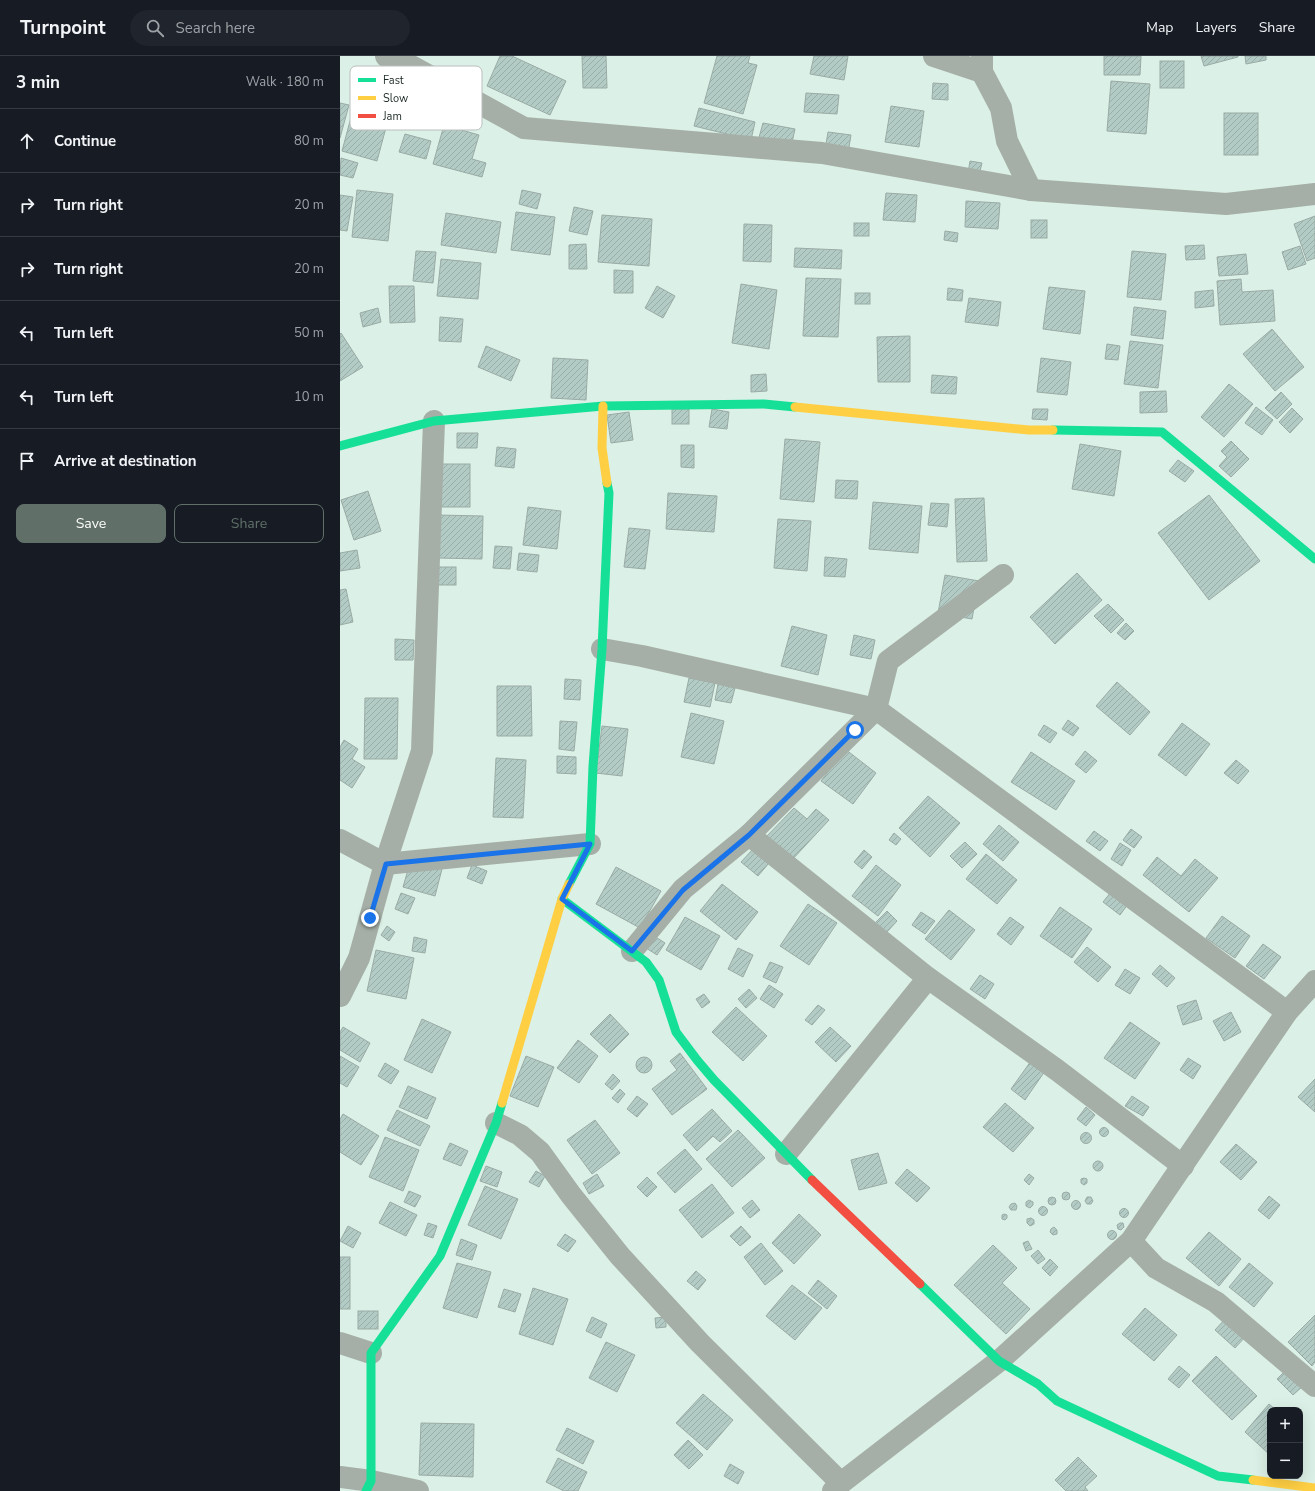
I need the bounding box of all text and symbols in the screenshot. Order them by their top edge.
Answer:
search box [130,10,410,46]
text: Turnpoint [20,15,106,41]
icon: search [144,17,166,39]
text: Search here [176,18,255,38]
text: Map [1146,18,1173,37]
text: Layers [1195,18,1237,37]
text: Share [1259,18,1295,37]
legend [350,66,482,130]
text: 3 min [16,71,60,94]
text: Walk · 180 m [246,73,324,91]
text: Fast [383,73,404,88]
text: Slow [383,91,408,106]
text: Jam [382,109,402,124]
icon: ahead [16,130,38,152]
text: Continue [54,131,116,151]
text: 80 m [294,132,324,150]
icon: right [16,194,38,216]
text: Turn right [54,195,123,215]
text: 20 m [294,196,324,214]
icon: right [16,258,38,280]
text: Turn right [54,259,123,279]
text: 20 m [294,260,324,278]
icon: left [16,322,38,344]
text: Turn left [54,323,113,343]
text: 50 m [294,324,324,342]
icon: left [16,386,38,408]
text: Turn left [54,387,113,407]
text: 10 m [294,388,324,406]
icon: arrive [16,450,38,472]
text: Arrive at destination [54,451,197,471]
button: Save [16,504,166,543]
button: Share [174,504,324,543]
route start [846,721,864,739]
route end [361,909,379,927]
map controls [1267,1407,1303,1479]
button: + [1267,1407,1303,1443]
button: − [1267,1443,1303,1479]

